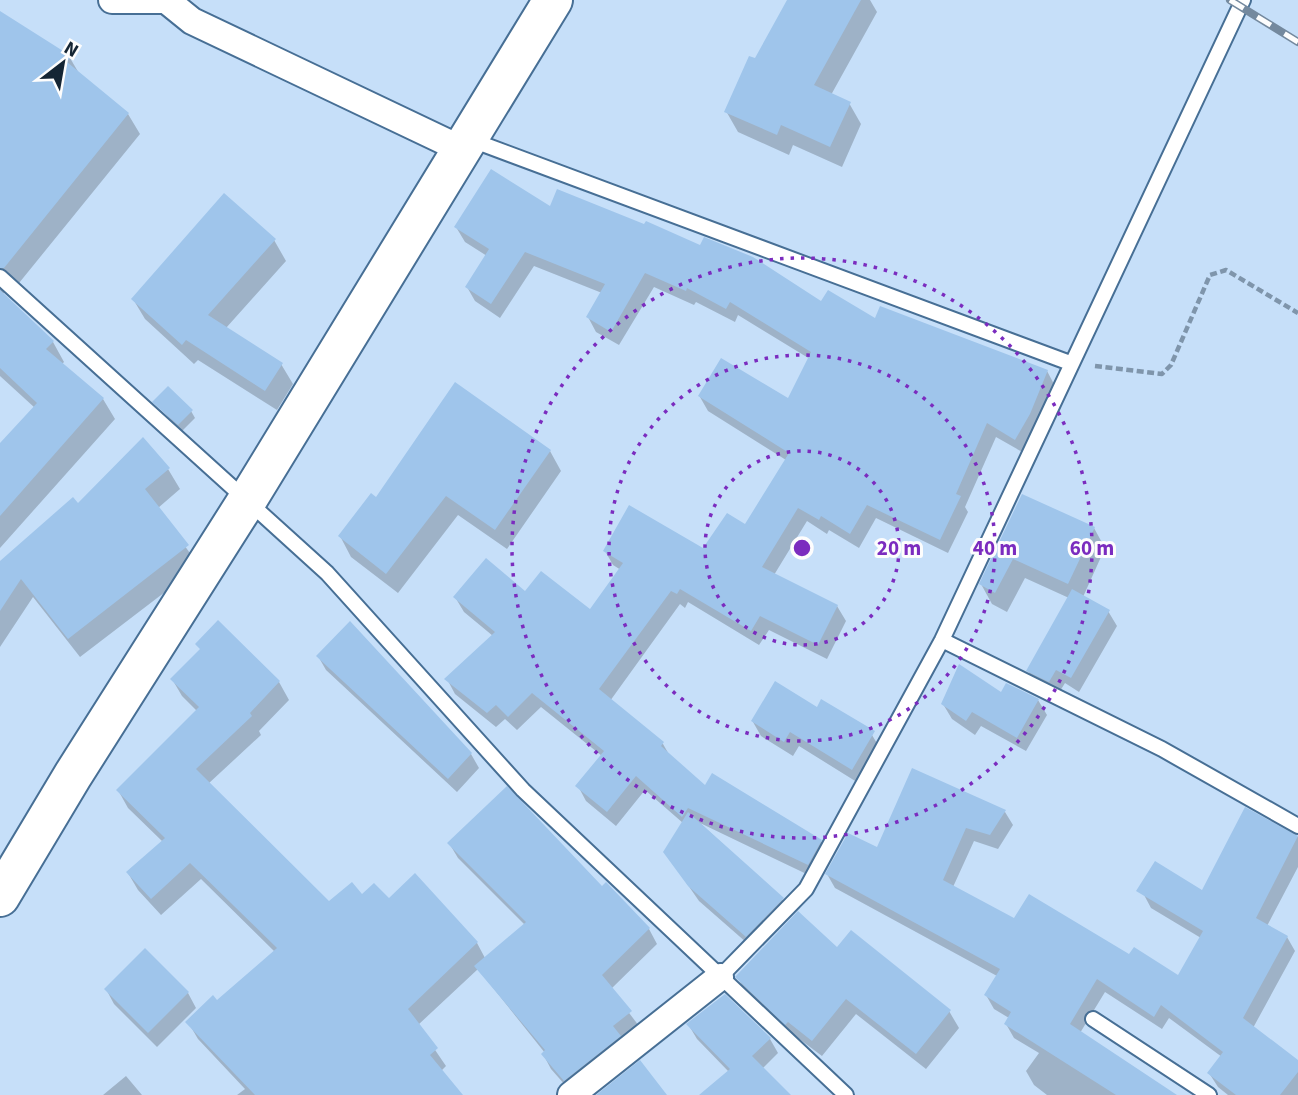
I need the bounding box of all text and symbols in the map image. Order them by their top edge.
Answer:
north arrow [28,28,98,98]
text: N [59,35,83,65]
text: 20 m [877,533,921,563]
text: 40 m [973,533,1017,563]
text: 60 m [1070,533,1114,563]
centre of rings [790,536,814,560]

